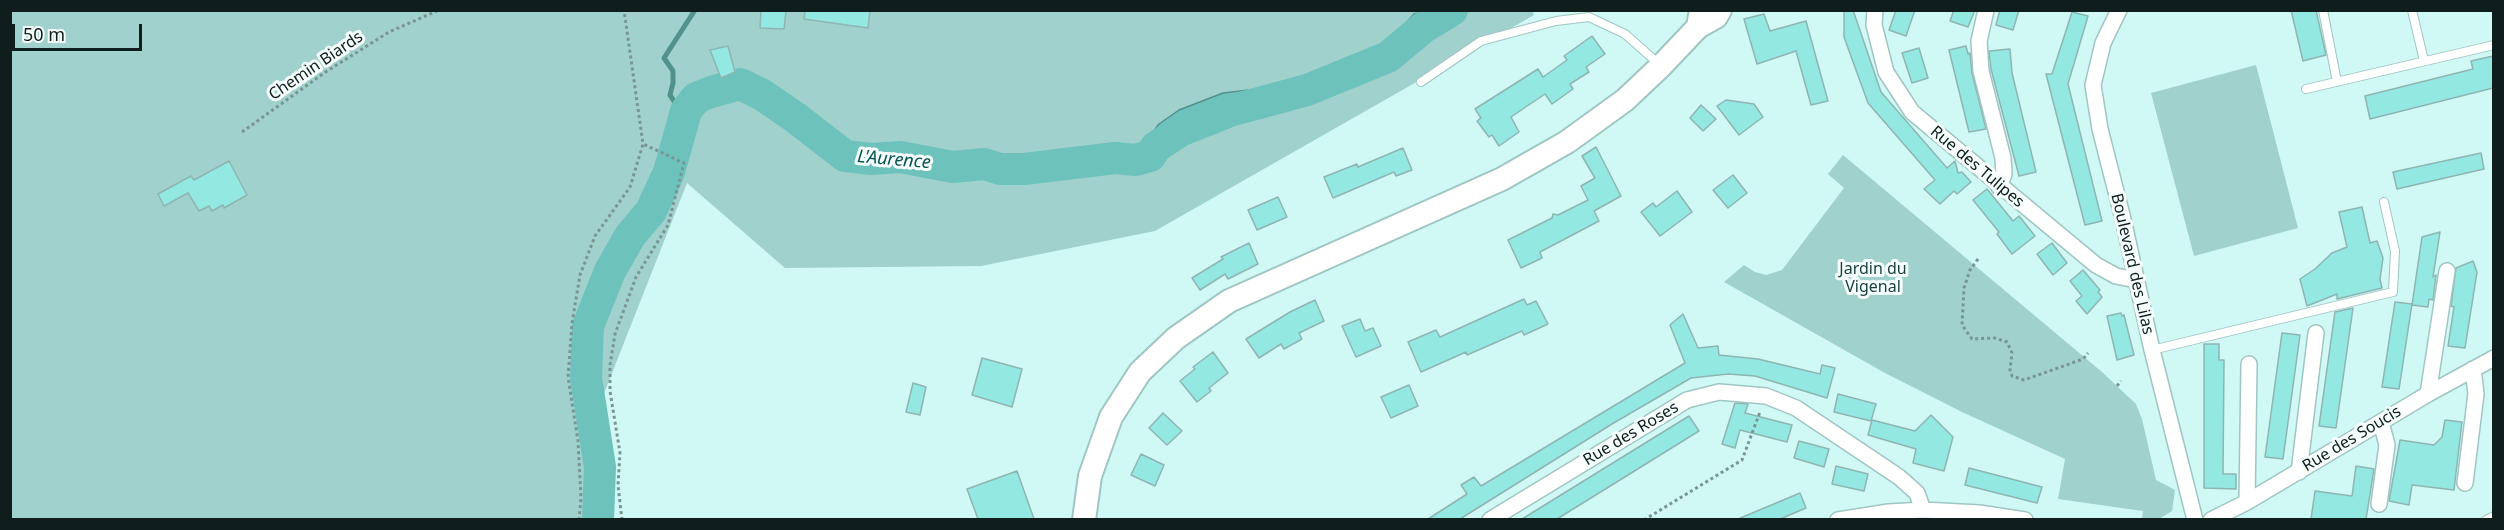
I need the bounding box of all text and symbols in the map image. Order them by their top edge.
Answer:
scale bar [15,12,146,50]
text: 50 m [23,22,65,46]
street label: Chemin Biards [265,27,367,105]
street label: Rue des Tulipes [1926,122,2028,212]
water label: L'Aurence [856,146,932,174]
street label: Boulevard des Lilas [2106,192,2158,336]
park label: Jardin du Vigenal [1839,259,1907,297]
street label: Rue des Roses [1580,398,1682,470]
street label: Rue des Soucis [2299,402,2405,476]

